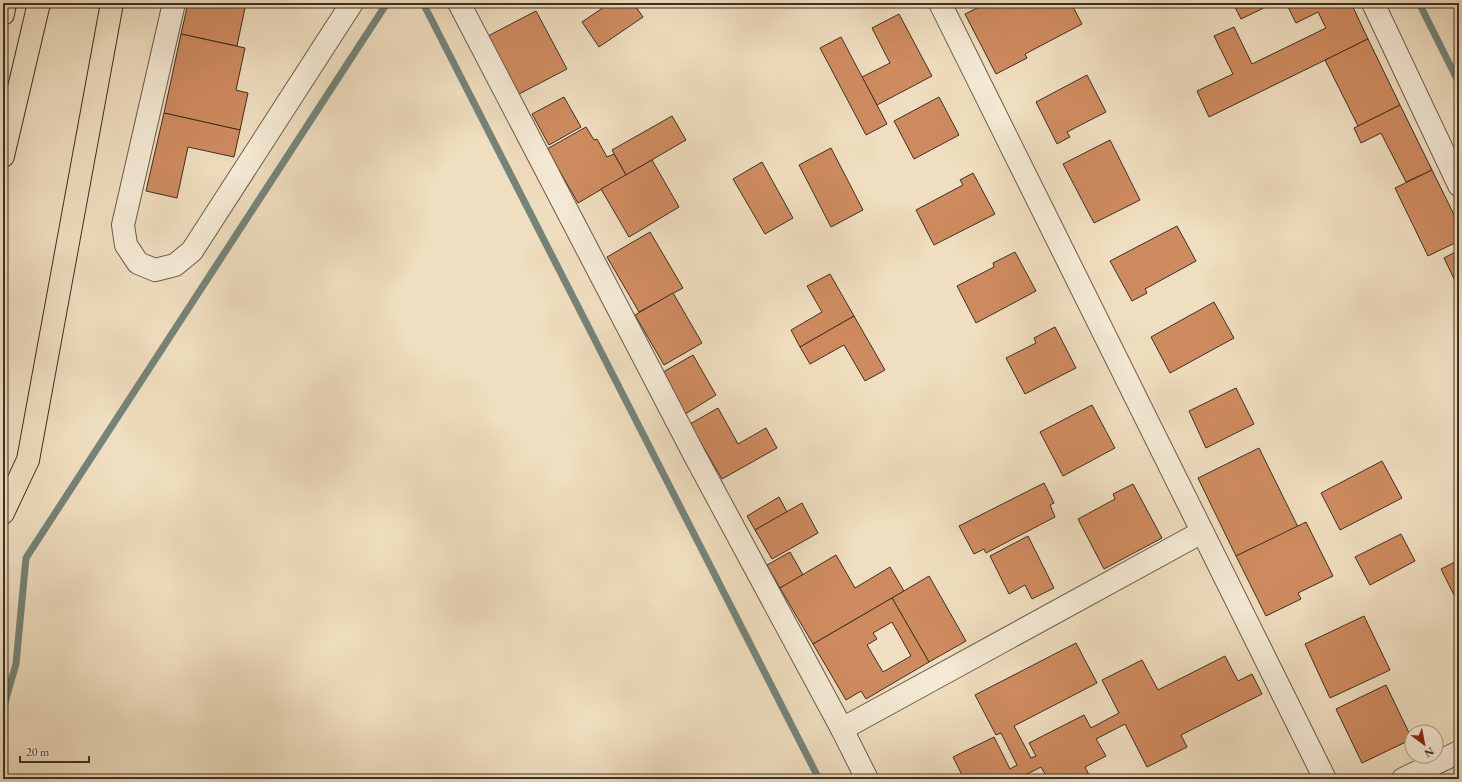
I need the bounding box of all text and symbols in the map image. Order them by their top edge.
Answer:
north arrow [1404,724,1444,764]
scale bar [20,738,89,764]
text: 20 m [26,744,50,760]
text: N [1422,744,1437,761]

